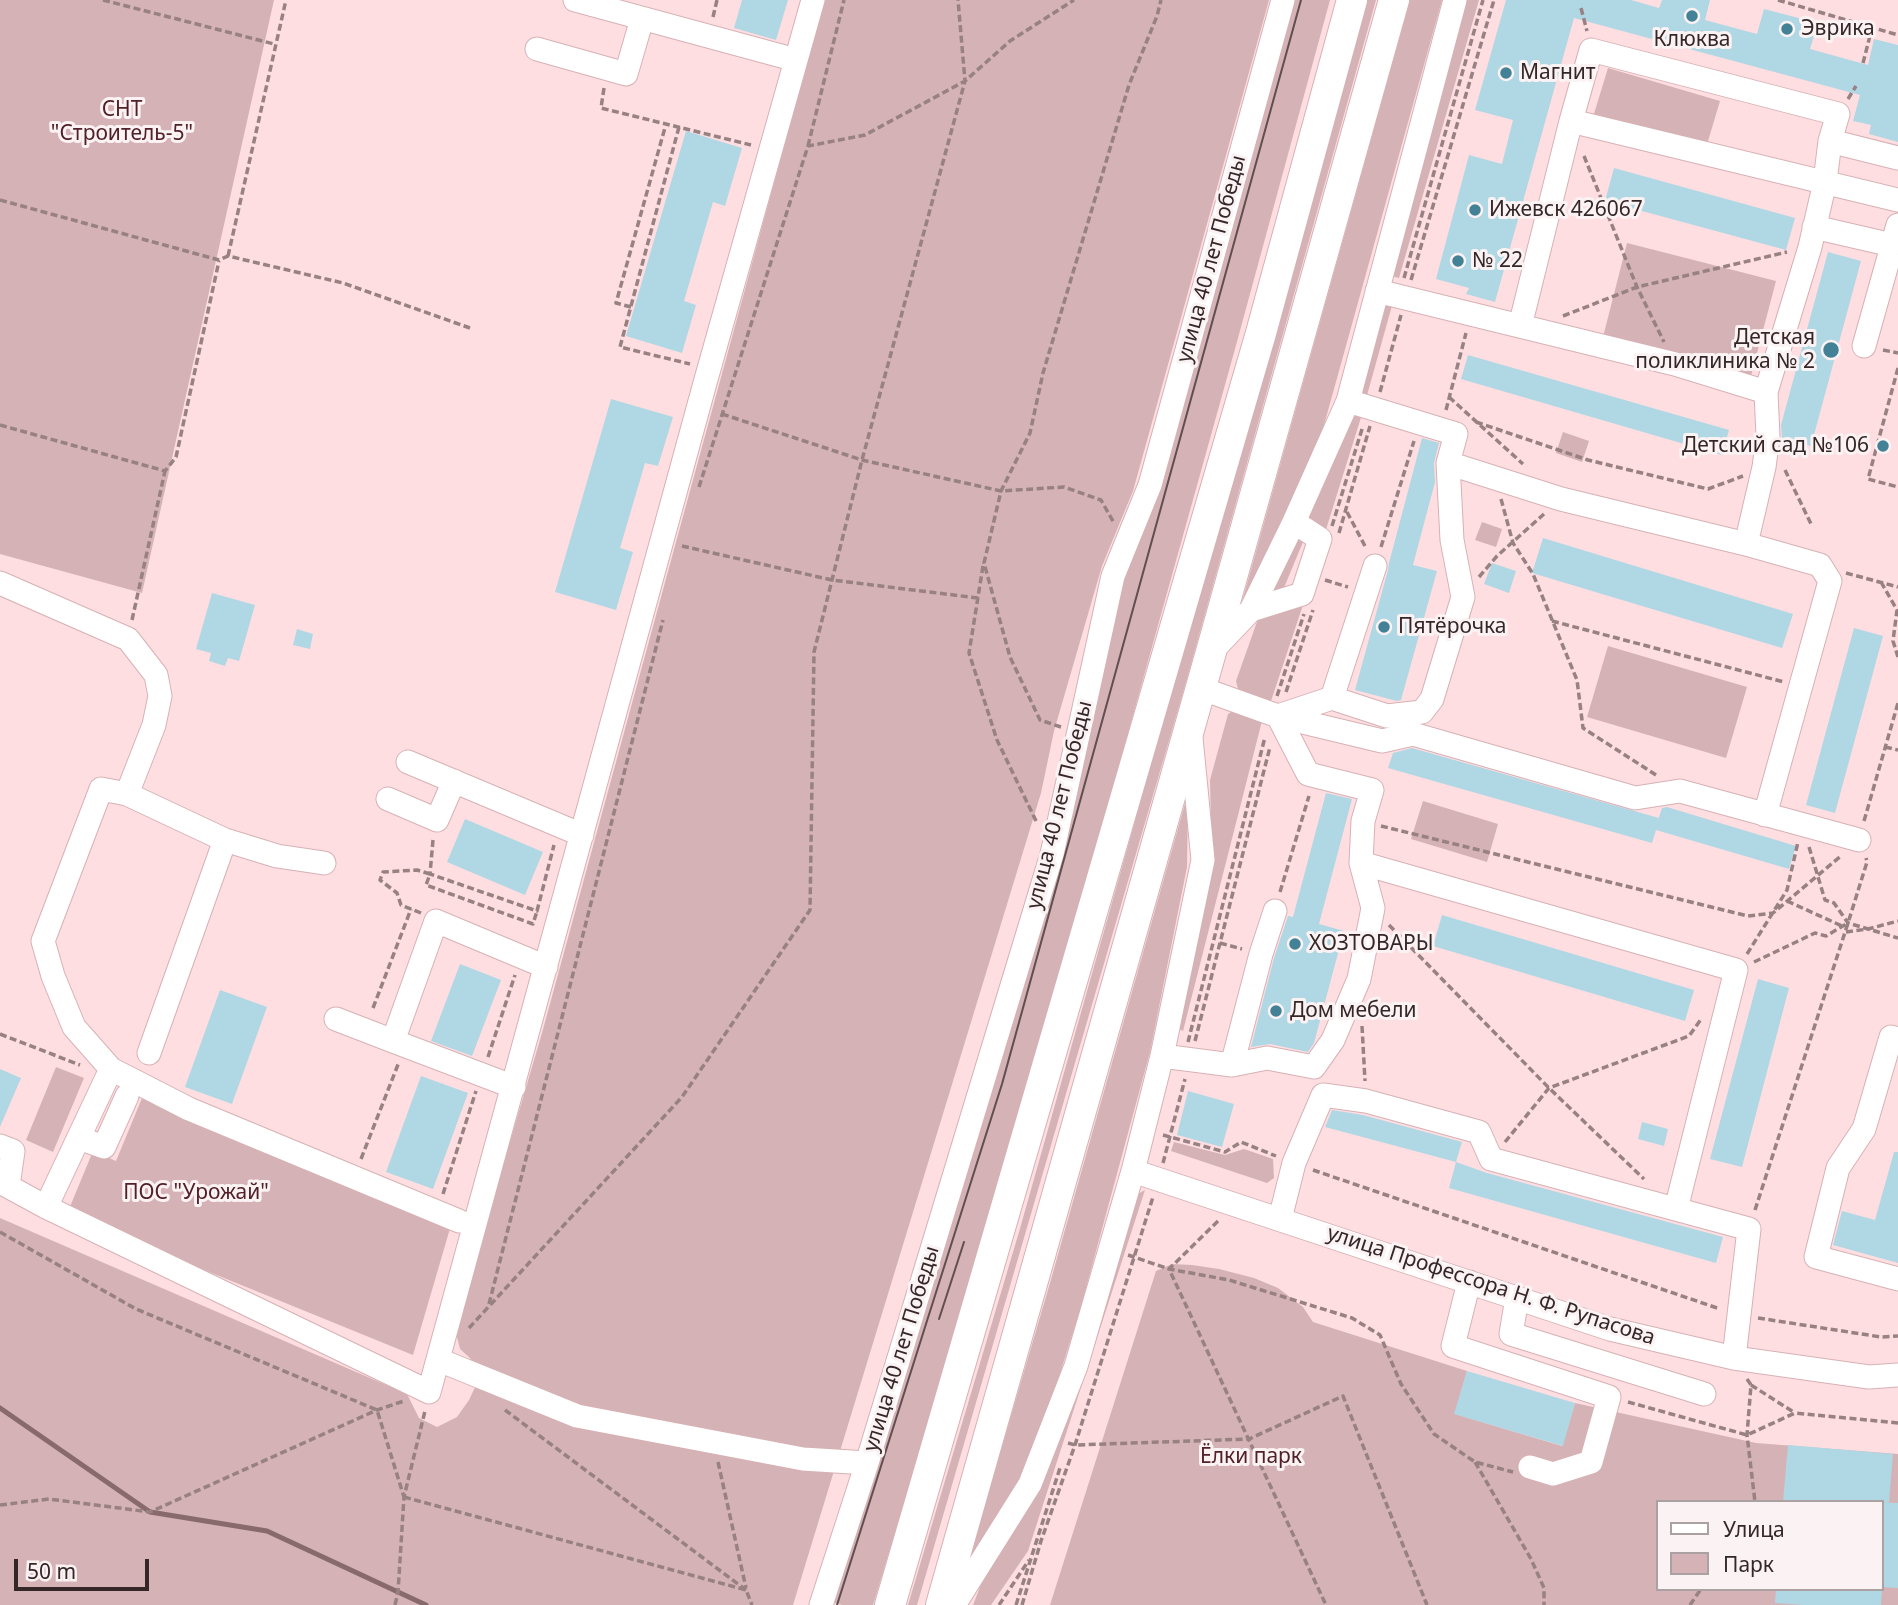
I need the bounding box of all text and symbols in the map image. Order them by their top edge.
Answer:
marker: Клюква [1684,8,1700,24]
place label: Эврика [1801,16,1875,42]
marker: Эврика [1779,21,1795,37]
place label: Клюква [1654,27,1730,53]
place label: Магнит [1520,60,1596,86]
marker: Магнит [1498,65,1514,81]
park label: СНТ "Строитель-5" [51,97,193,147]
street label: улица 40 лет Победы [1172,152,1252,366]
place label: Ижевск 426067 [1489,197,1643,223]
marker: Ижевск 426067 [1467,202,1483,218]
place label: № 22 [1472,248,1523,274]
marker: № 22 [1450,253,1466,269]
place label: Детская поликлиника № 2 [1635,325,1815,375]
marker: Детская поликлиника № 2 [1821,340,1841,360]
place label: Детский сад №106 [1682,433,1869,459]
marker: Детский сад №106 [1875,438,1891,454]
place label: Пятёрочка [1398,614,1506,640]
marker: Пятёрочка [1376,619,1392,635]
street label: улица 40 лет Победы [1022,698,1098,912]
place label: ХОЗТОВАРЫ [1309,931,1434,957]
marker: ХОЗТОВАРЫ [1287,936,1303,952]
place label: Дом мебели [1290,998,1417,1024]
marker: Дом мебели [1268,1003,1284,1019]
park label: ПОС "Урожай" [123,1180,269,1206]
street label: улица Профессора Н. Ф. Рупасова [1324,1221,1658,1351]
street label: улица 40 лет Победы [859,1243,945,1455]
park label: Ёлки парк [1200,1444,1302,1470]
legend [1657,1500,1884,1591]
text: Улица [1723,1515,1785,1543]
scale bar [18,1546,152,1590]
text: Парк [1723,1550,1774,1578]
text: 50 m [27,1557,76,1585]

